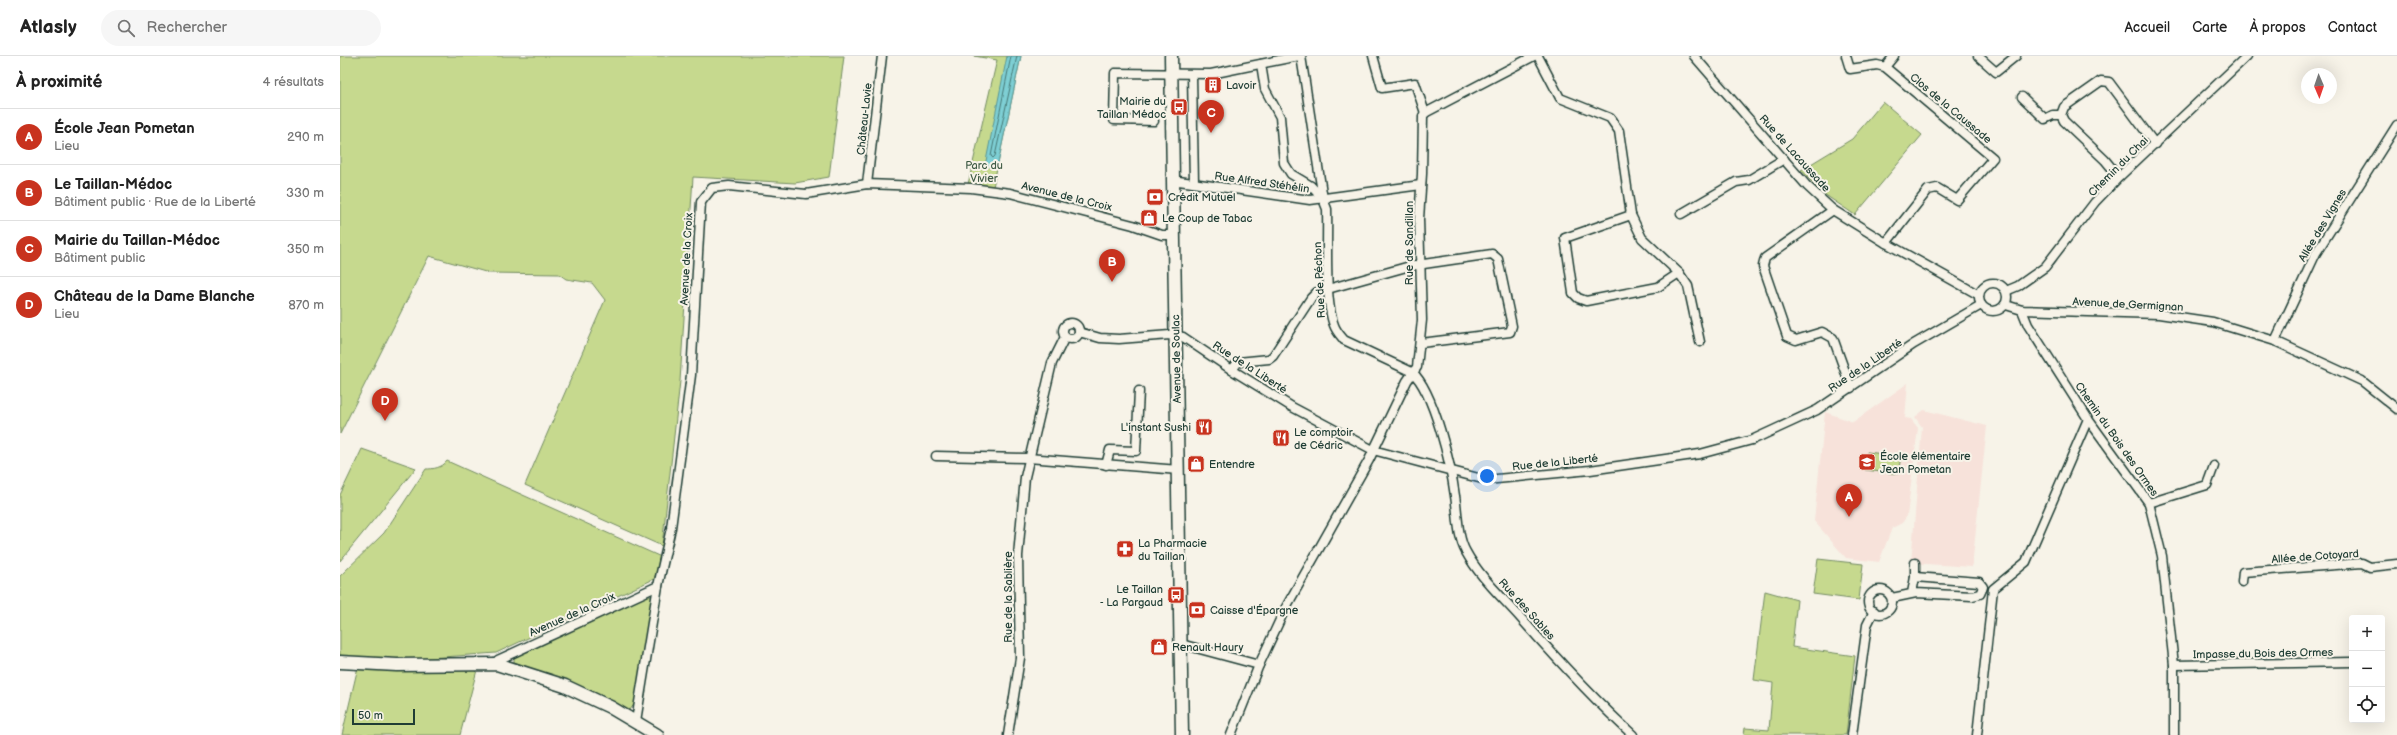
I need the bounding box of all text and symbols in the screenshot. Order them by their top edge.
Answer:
search box [101,10,381,46]
text: Atlasly [20,16,77,39]
icon: search [115,17,137,39]
text: Rechercher [147,18,227,37]
text: Accueil [2124,19,2170,36]
text: Carte [2192,19,2227,36]
text: À propos [2249,19,2306,36]
text: Contact [2328,19,2377,36]
north arrow [2301,68,2337,104]
street label: Clos de la Caussade [1907,71,1994,147]
text: À proximité [16,72,102,92]
text: 4 résultats [262,74,324,90]
building icon: Lavoir [1203,75,1223,95]
place label: Lavoir [1226,79,1257,92]
street label: Château-Lavie [854,82,875,156]
place label: Mairie du Taillan Médoc [1097,95,1166,121]
bus stop icon: Mairie du Taillan Médoc [1169,97,1189,117]
pin: C [1198,100,1224,133]
street label: Rue de Lacaussade [1756,112,1833,195]
text: École Jean Pometan [54,119,195,138]
text: A [25,129,33,145]
text: 290 m [287,129,324,145]
street label: Chemin du Chai [2086,134,2151,199]
text: Lieu [54,138,79,154]
park label: Parc du Vivier [965,159,1003,185]
street label: Rue Alfred Stéhélin [1214,169,1310,196]
text: Le Taillan-Médoc [54,175,172,194]
street label: Avenue de la Croix [1020,179,1113,214]
text: B [24,185,34,201]
text: 330 m [286,185,324,201]
street label: Allée des Vignes [2296,186,2350,264]
bank icon: Crédit Mutuel [1145,187,1165,207]
place label: Crédit Mutuel [1168,191,1235,204]
text: Bâtiment public · Rue de la Liberté [54,194,256,210]
street label: Rue de Sandillan [1403,201,1416,285]
shop icon: Le Coup de Tabac [1139,208,1159,228]
street label: Avenue de la Croix [678,212,695,306]
place label: Le Coup de Tabac [1162,212,1252,225]
text: Mairie du Taillan-Médoc [54,231,220,250]
text: C [24,241,34,257]
text: 350 m [287,241,324,257]
street label: Rue de Péchon [1311,241,1328,319]
pin: B [1099,249,1125,282]
text: Bâtiment public [54,250,145,266]
text: Château de la Dame Blanche [54,287,255,306]
street label: Avenue de Germignan [2072,295,2184,314]
text: D [24,297,34,313]
text: 870 m [288,297,324,313]
text: Lieu [54,306,79,322]
street label: Avenue de Soulac [1169,314,1184,404]
street label: Rue de la Liberté [1826,336,1905,395]
street label: Rue de la Liberté [1210,338,1290,397]
street label: Chemin du Bois des Ormes [2072,380,2161,499]
pin: D [372,388,398,421]
restaurant icon: L'instant Sushi [1194,417,1214,437]
place label: L'instant Sushi [1120,421,1191,434]
place label: Le comptoir de Cédric [1294,426,1354,452]
restaurant icon: Le comptoir de Cédric [1271,428,1291,448]
place label: École élémentaire Jean Pometan [1880,449,1971,476]
street label: Rue de la Liberté [1512,451,1599,473]
school or university icon: École élémentaire Jean Pometan [1857,452,1877,472]
shop icon: Entendre [1186,454,1206,474]
place label: Entendre [1209,458,1255,471]
your location [1477,466,1497,486]
pin: A [1836,484,1862,517]
place label: La Pharmacie du Taillan [1138,537,1207,563]
pharmacy icon: La Pharmacie du Taillan [1115,539,1135,559]
street label: Allée de Cotoyard [2271,547,2359,566]
street label: Rue de la Sablière [1002,551,1015,643]
street label: Rue des Sables [1496,576,1558,643]
place label: Le Taillan - La Pargaud [1100,583,1163,609]
bus stop icon: Le Taillan - La Pargaud [1166,585,1186,605]
street label: Avenue de la Croix [527,590,617,639]
bank icon: Caisse d'Épargne [1187,600,1207,620]
place label: Caisse d'Épargne [1210,603,1299,617]
map controls [2349,615,2385,723]
button: + [2349,615,2385,651]
shop icon: Renault Haury [1149,637,1169,657]
place label: Renault Haury [1172,641,1244,654]
street label: Impasse du Bois des Ormes [2193,646,2334,661]
button: − [2349,651,2385,687]
button: locate [2349,687,2385,723]
scale bar [352,707,415,726]
text: 50 m [358,709,383,722]

